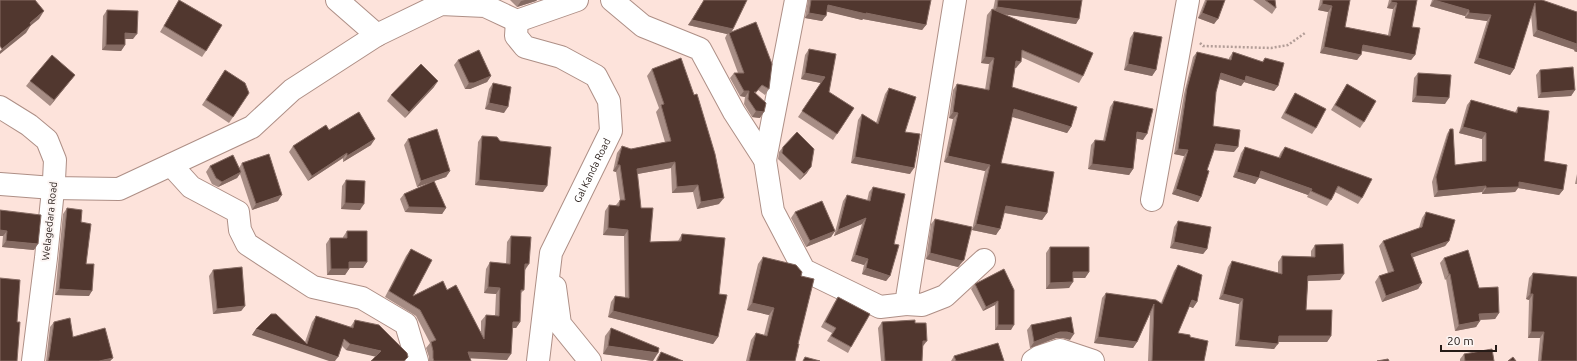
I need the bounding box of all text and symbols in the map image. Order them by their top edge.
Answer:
street label: Gal Kanda Road [572,136,613,204]
street label: Welagedara Road [40,181,59,261]
scale bar [1441,327,1496,353]
text: 20 m [1447,334,1474,347]

